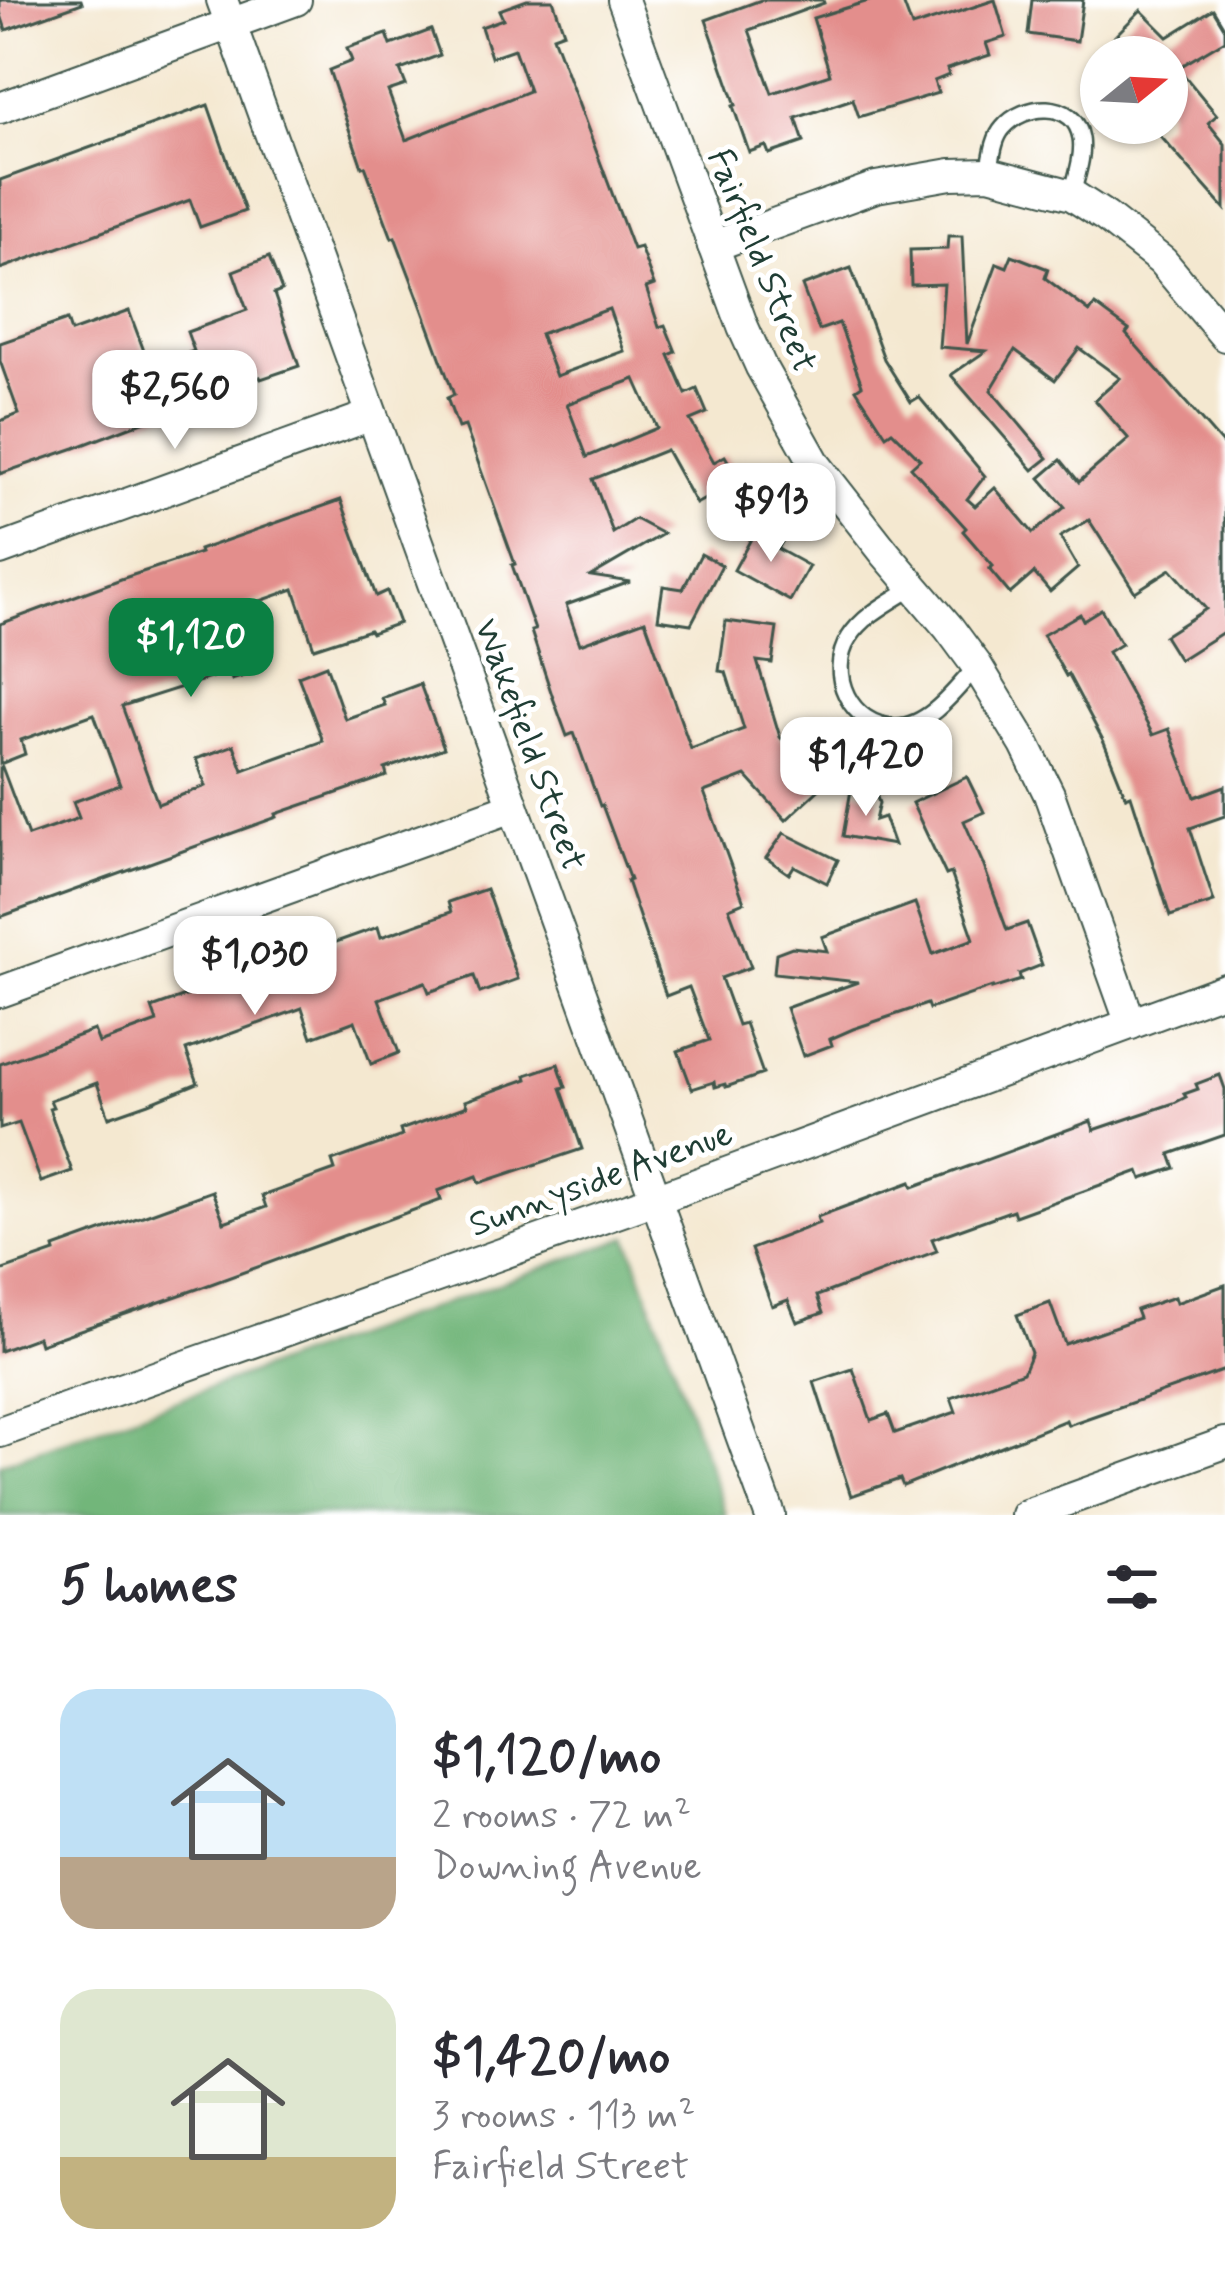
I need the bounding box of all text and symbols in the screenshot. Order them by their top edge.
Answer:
north arrow [1080,36,1188,144]
map controls [1080,36,1188,144]
street label: Fairfield Street [695,142,827,380]
pin: $2,560 [77,350,273,452]
text: $2,560 [119,363,231,414]
pin: $913 [700,463,842,565]
text: $913 [734,476,808,527]
pin: $1,120 [93,598,289,700]
text: $1,120 [136,611,246,662]
street label: Wakefield Street [461,613,596,878]
pin: $1,420 [768,717,964,819]
text: $1,420 [807,730,925,781]
pin: $1,030 [157,916,353,1018]
text: $1,030 [201,929,309,980]
street label: Sunnyside Avenue [463,1111,739,1250]
text: 5 homes [60,1554,238,1620]
icon: filters [1099,1554,1165,1620]
text: $1,120/mo [432,1725,661,1791]
icon: home [156,1737,300,1881]
text: 2 rooms · 72 m² [432,1791,691,1842]
text: Downing Avenue [432,1842,702,1893]
text: $1,420/mo [432,2025,670,2091]
icon: home [156,2037,300,2181]
text: 3 rooms · 113 m² [432,2091,695,2142]
text: Fairfield Street [432,2142,689,2193]

